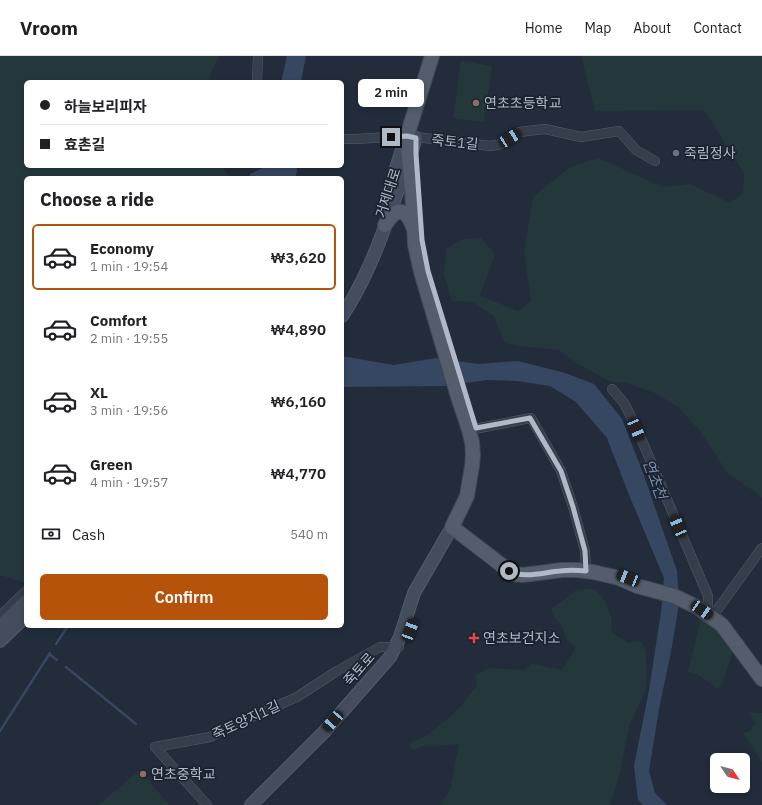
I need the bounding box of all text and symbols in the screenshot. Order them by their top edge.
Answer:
text: Vroom [20,16,78,40]
text: Home [525,19,562,37]
text: Map [584,19,611,37]
text: About [633,19,671,37]
text: Contact [693,19,742,37]
callout: 2 min [358,79,424,107]
text: 2 min [374,84,408,101]
place label: 연초초등학교 [484,94,561,112]
text: 하늘보리피자 [64,97,147,116]
marker: 연초초등학교 [471,98,481,108]
car [497,126,523,150]
route end [382,128,400,146]
street label: 죽토1길 [431,131,479,153]
text: 효촌길 [64,135,105,154]
place label: 죽림정사 [684,144,736,162]
marker: 죽림정사 [671,148,681,158]
street label: 거제대로 [371,166,405,220]
text: Choose a ride [40,188,154,211]
icon: car [42,239,78,275]
text: Economy [90,239,154,258]
text: ₩3,620 [270,248,326,267]
text: 1 min · 19:54 [90,258,168,275]
icon: car [42,311,78,347]
text: Comfort [90,311,147,330]
text: ₩4,890 [270,320,326,339]
text: 2 min · 19:55 [90,330,168,347]
icon: car [42,383,78,419]
text: XL [90,383,108,402]
text: ₩6,160 [270,392,326,411]
text: 3 min · 19:56 [90,402,168,419]
car [626,416,646,442]
icon: car [42,455,78,491]
text: Green [90,455,133,474]
water label: 연초천 [639,456,672,504]
text: ₩4,770 [270,464,326,483]
text: 4 min · 19:57 [90,474,168,491]
car [668,513,688,539]
icon: cash [40,523,62,545]
text: Cash [72,525,105,544]
text: 540 m [290,526,328,543]
route start [500,562,518,580]
car [615,568,641,588]
button: Confirm [40,574,328,620]
car [689,598,715,622]
car [400,617,420,643]
place label: 연초보건지소 [483,629,560,647]
marker: 연초보건지소 [468,632,480,644]
street label: 죽토로 [340,648,379,689]
street label: 죽토양지1길 [209,696,283,744]
car [321,708,345,734]
north arrow [710,753,750,793]
map controls [710,753,750,793]
place label: 연초중학교 [151,765,216,783]
marker: 연초중학교 [138,769,148,779]

